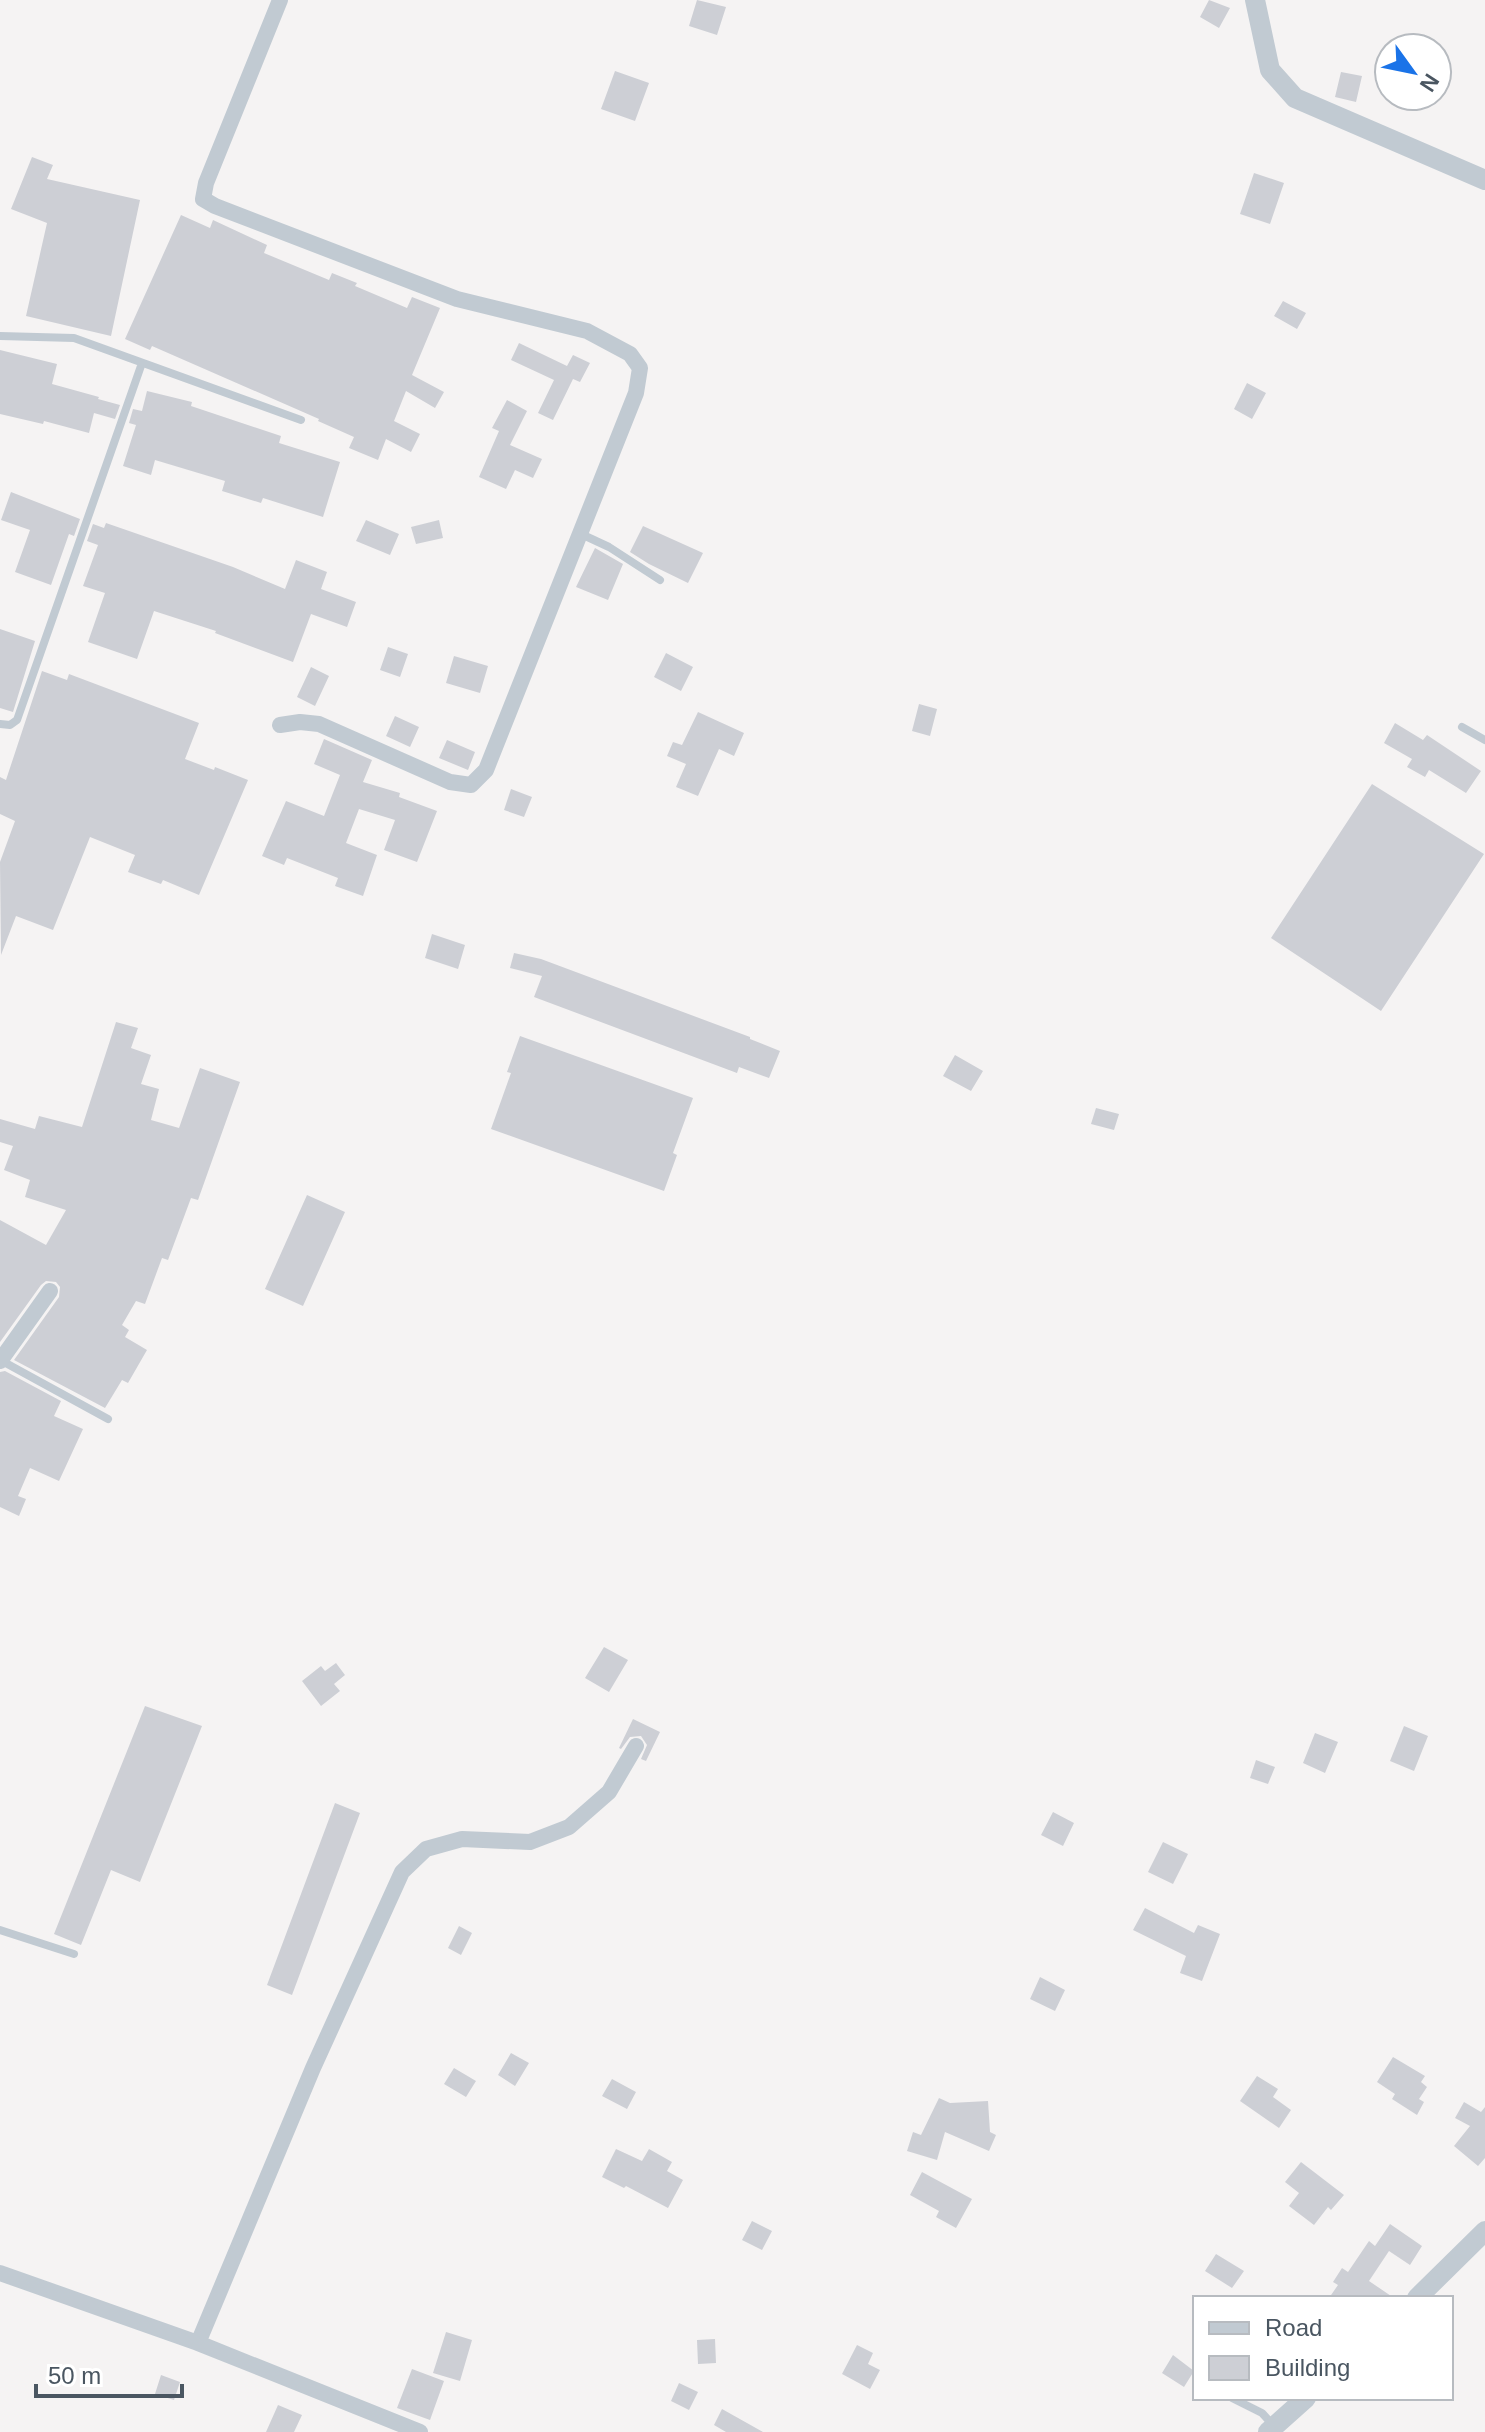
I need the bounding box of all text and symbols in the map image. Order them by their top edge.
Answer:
north arrow [1373,32,1453,112]
text: N [1415,69,1444,96]
legend [1193,2296,1453,2400]
text: Road [1265,2314,1322,2341]
scale bar [36,2348,182,2398]
text: Building [1265,2354,1350,2381]
text: 50 m [48,2362,101,2389]

